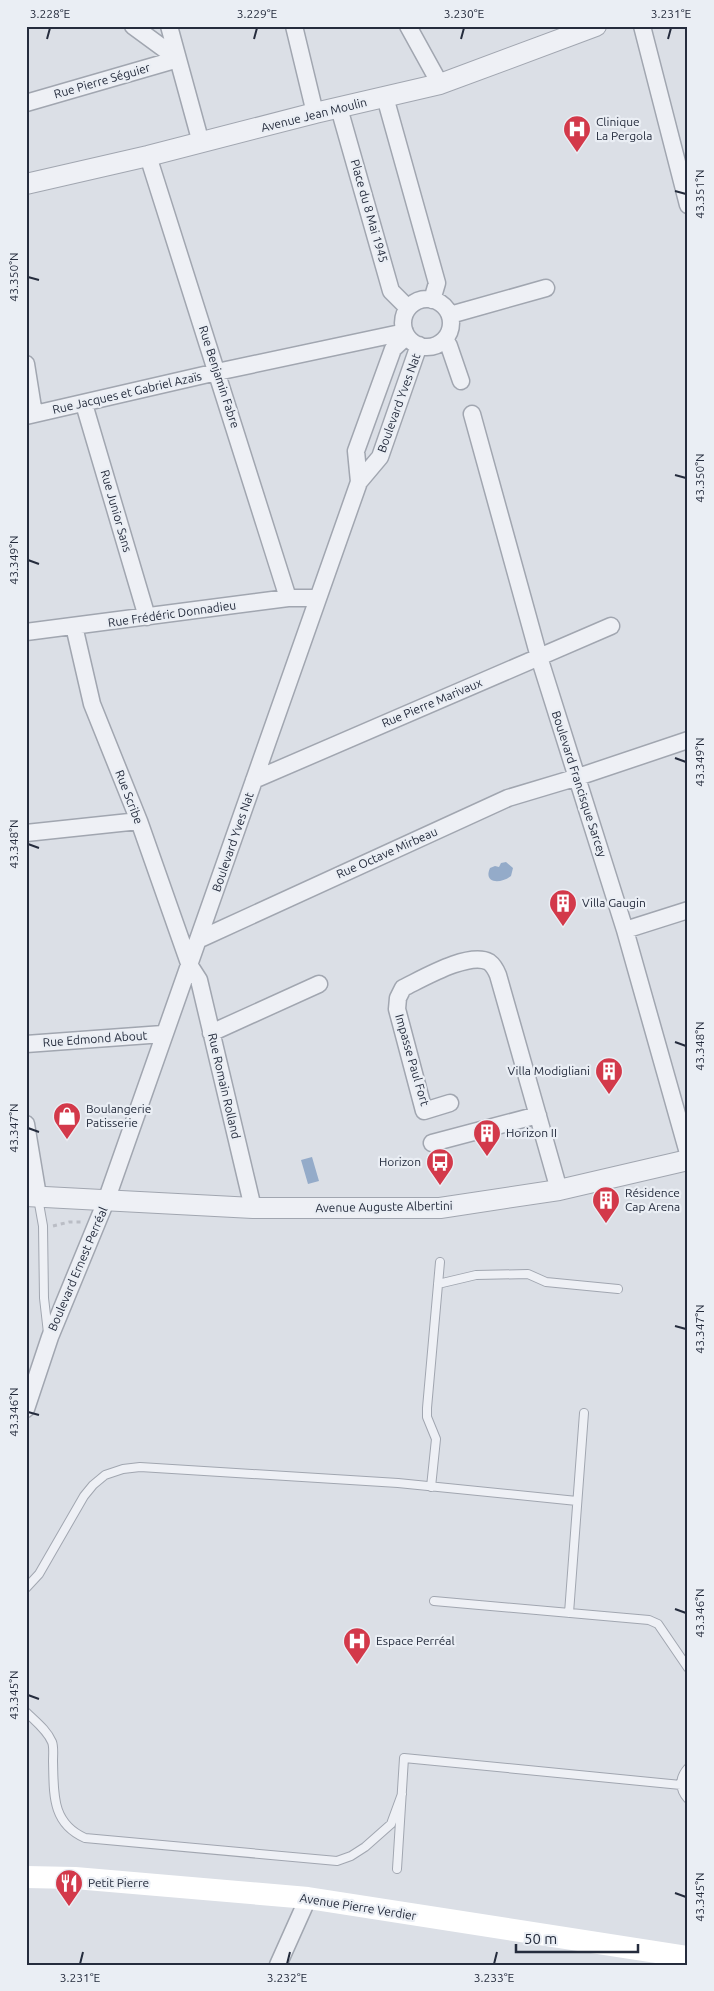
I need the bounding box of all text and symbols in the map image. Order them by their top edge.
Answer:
text: 3.228°E [30,7,71,20]
text: 3.229°E [237,7,278,20]
text: 3.230°E [444,7,485,20]
text: 3.231°E [651,7,692,20]
street label: Rue Pierre Séguier [52,60,152,100]
street label: Avenue Jean Moulin [260,95,368,134]
hospital icon: Clinique La Pergola [562,114,592,153]
place label: Clinique La Pergola [596,115,652,142]
street label: Place du 8 Mai 1945 [348,158,390,264]
text: 43.351°N [693,169,706,219]
text: 43.350°N [7,252,20,302]
street label: Rue Benjamin Fabre [197,324,242,430]
street label: Boulevard Yves Nat [375,351,423,454]
street label: Rue Jacques et Gabriel Azaïs [51,369,203,416]
text: 43.350°N [693,453,706,503]
street label: Rue Junior Sans [99,468,134,554]
text: 43.349°N [7,535,20,585]
street label: Rue Frédéric Donnadieu [107,598,237,629]
street label: Rue Pierre Marivaux [380,675,484,730]
street label: Boulevard Francisque Sarcey [550,709,609,859]
text: 43.349°N [693,737,706,787]
street label: Rue Scribe [113,768,146,826]
street label: Boulevard Yves Nat [209,790,256,893]
text: 43.348°N [7,819,20,869]
street label: Rue Octave Mirbeau [334,824,439,881]
building icon: Villa Gaugin [548,888,578,927]
place label: Villa Gaugin [582,896,646,909]
street label: Impasse Paul Fort [393,1012,432,1108]
text: 43.348°N [693,1021,706,1071]
street label: Rue Edmond About [42,1028,148,1049]
street label: Rue Romain Rolland [206,1032,243,1140]
building icon: Villa Modigliani [594,1056,624,1095]
place label: Villa Modigliani [508,1064,590,1077]
shop icon: Boulangerie Patisserie [52,1101,82,1140]
place label: Boulangerie Patisserie [86,1102,151,1129]
text: 43.347°N [7,1103,20,1153]
building icon: Horizon II [472,1118,502,1157]
place label: Horizon II [506,1126,557,1139]
bus stop icon: Horizon [425,1147,455,1186]
place label: Horizon [379,1155,421,1168]
building icon: Résidence Cap Arena [591,1185,621,1224]
place label: Résidence Cap Arena [625,1186,680,1213]
street label: Avenue Auguste Albertini [315,1199,453,1214]
street label: Boulevard Ernest Perréal [45,1205,110,1333]
text: 43.347°N [693,1304,706,1354]
text: 43.346°N [7,1387,20,1437]
text: 43.346°N [693,1588,706,1638]
hospital icon: Espace Perréal [342,1626,372,1665]
place label: Espace Perréal [376,1634,455,1647]
text: 43.345°N [7,1670,20,1720]
restaurant icon: Petit Pierre [54,1868,84,1907]
text: 43.345°N [693,1872,706,1922]
place label: Petit Pierre [88,1876,149,1889]
street label: Avenue Pierre Verdier [299,1891,418,1922]
scale bar [516,1921,639,1953]
text: 50 m [524,1930,557,1947]
text: 3.231°E [60,1971,101,1984]
text: 3.232°E [267,1971,308,1984]
text: 3.233°E [474,1971,515,1984]

